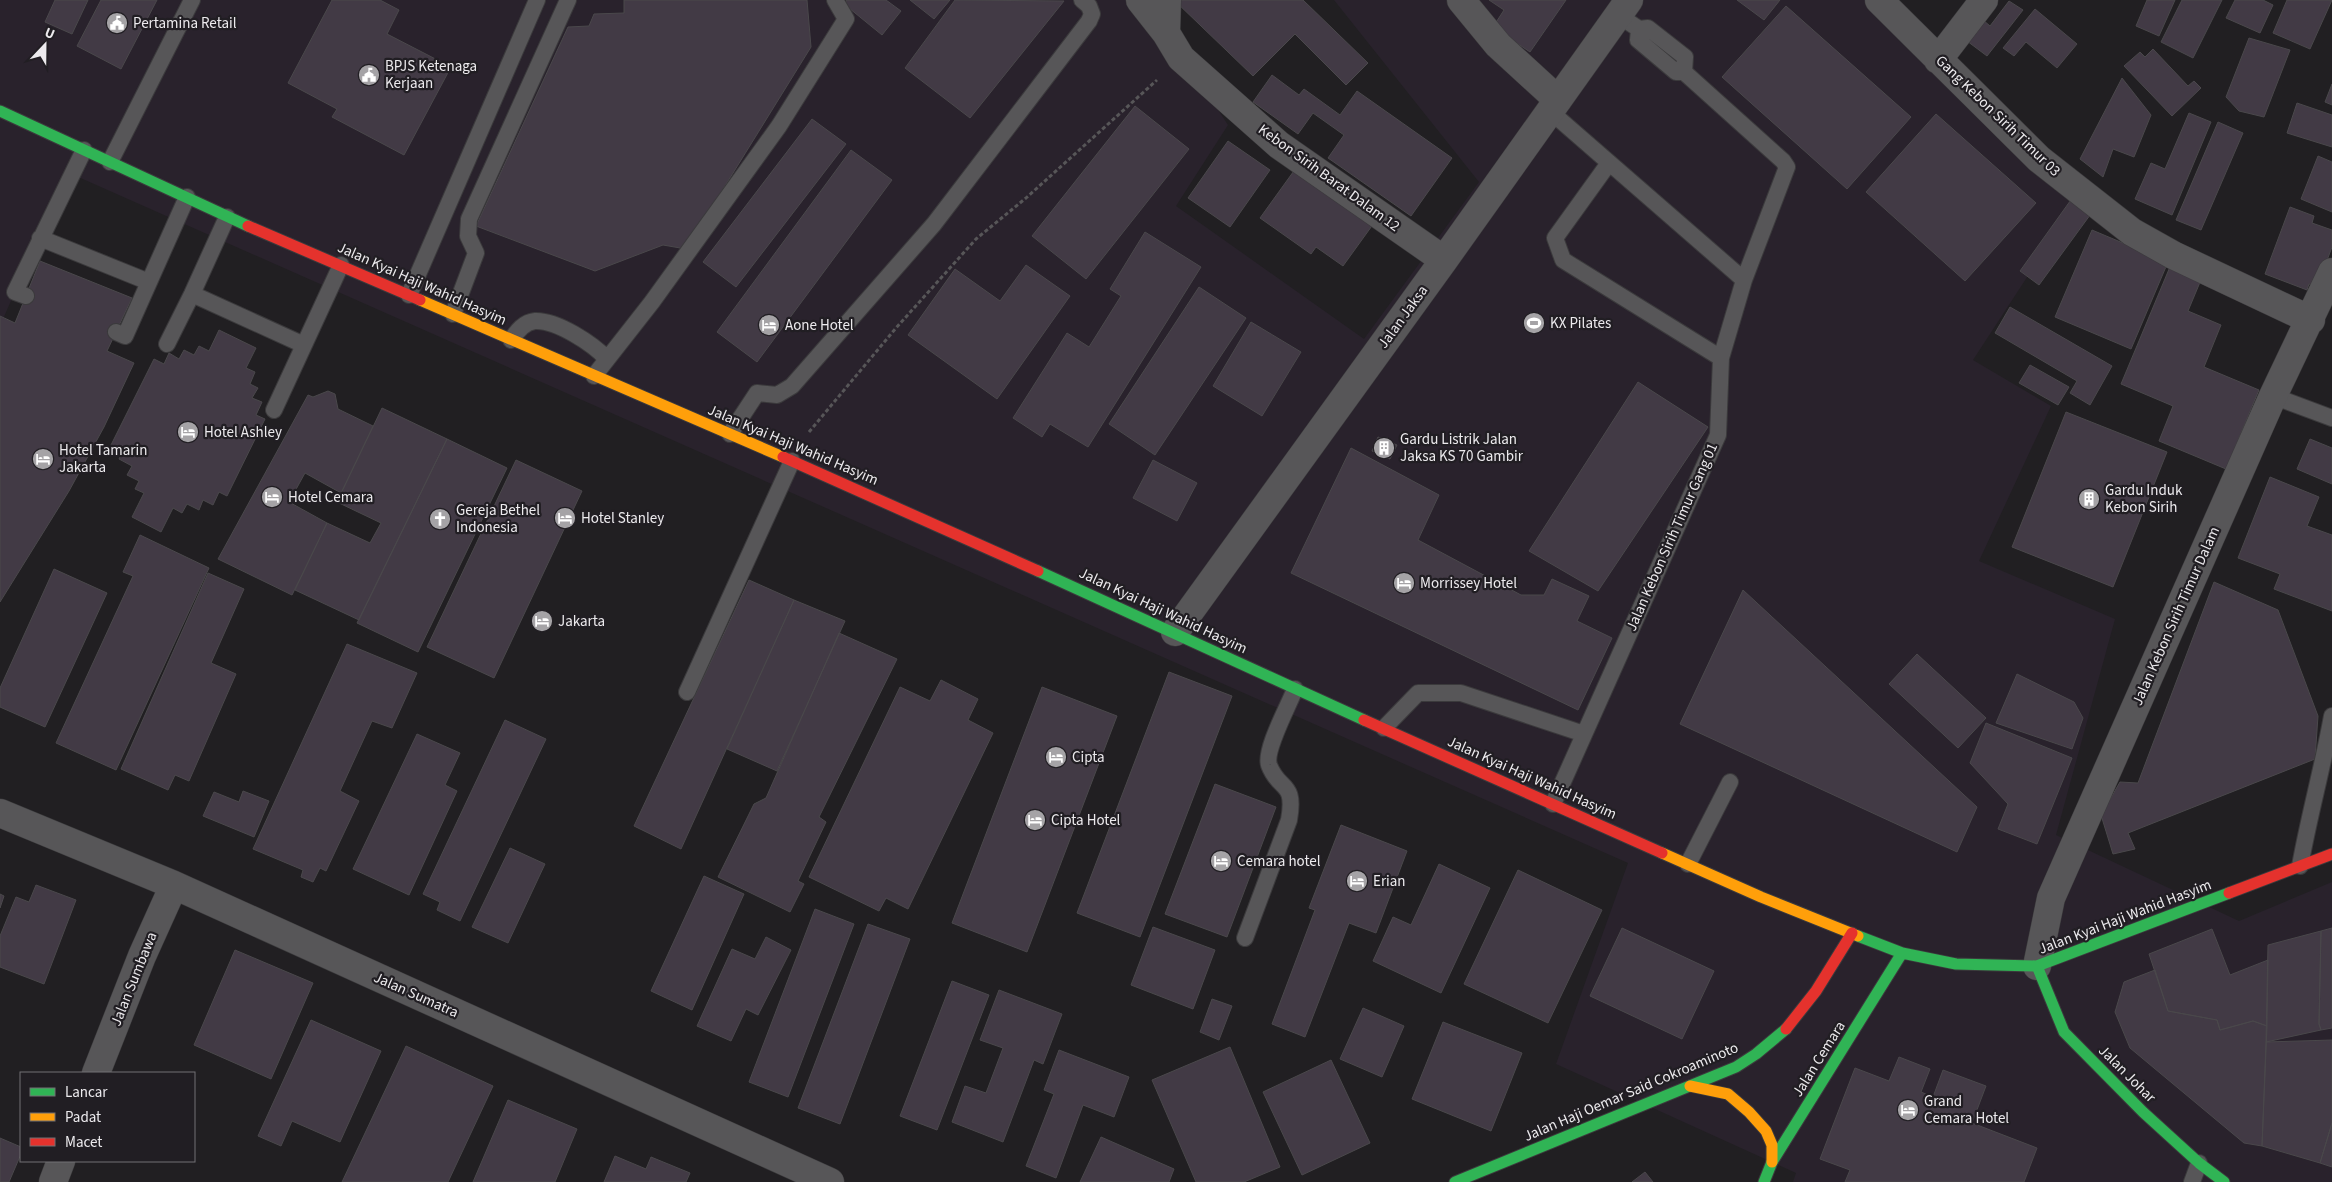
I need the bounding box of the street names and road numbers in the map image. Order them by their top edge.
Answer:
street label: Gang Kebon Sirih Timur 03 [1931,51,2065,181]
street label: Kebon Sirih Barat Dalam 12 [1254,119,1404,237]
street label: Jalan Kyai Haji Wahid Hasyim [334,237,510,331]
street label: Jalan Jaksa [1373,281,1433,353]
street label: Jalan Kyai Haji Wahid Hasyim [704,399,882,491]
street label: Jalan Kebon Sirih Timur Gang 01 [1621,440,1723,634]
street label: Jalan Kebon Sirih Timur Dalam [2127,523,2225,709]
street label: Jalan Kyai Haji Wahid Hasyim [1075,563,1251,659]
street label: Jalan Kyai Haji Wahid Hasyim [1444,731,1620,825]
street label: Jalan Kyai Haji Wahid Hasyim [2036,874,2214,960]
street label: Jalan Sumbawa [106,929,162,1029]
street label: Jalan Sumatra [370,967,462,1023]
street label: Jalan Cemara [1787,1017,1851,1101]
street label: Jalan Haji Oemar Said Cokroaminoto [1521,1037,1741,1147]
street label: Jalan Johar [2094,1041,2161,1108]

